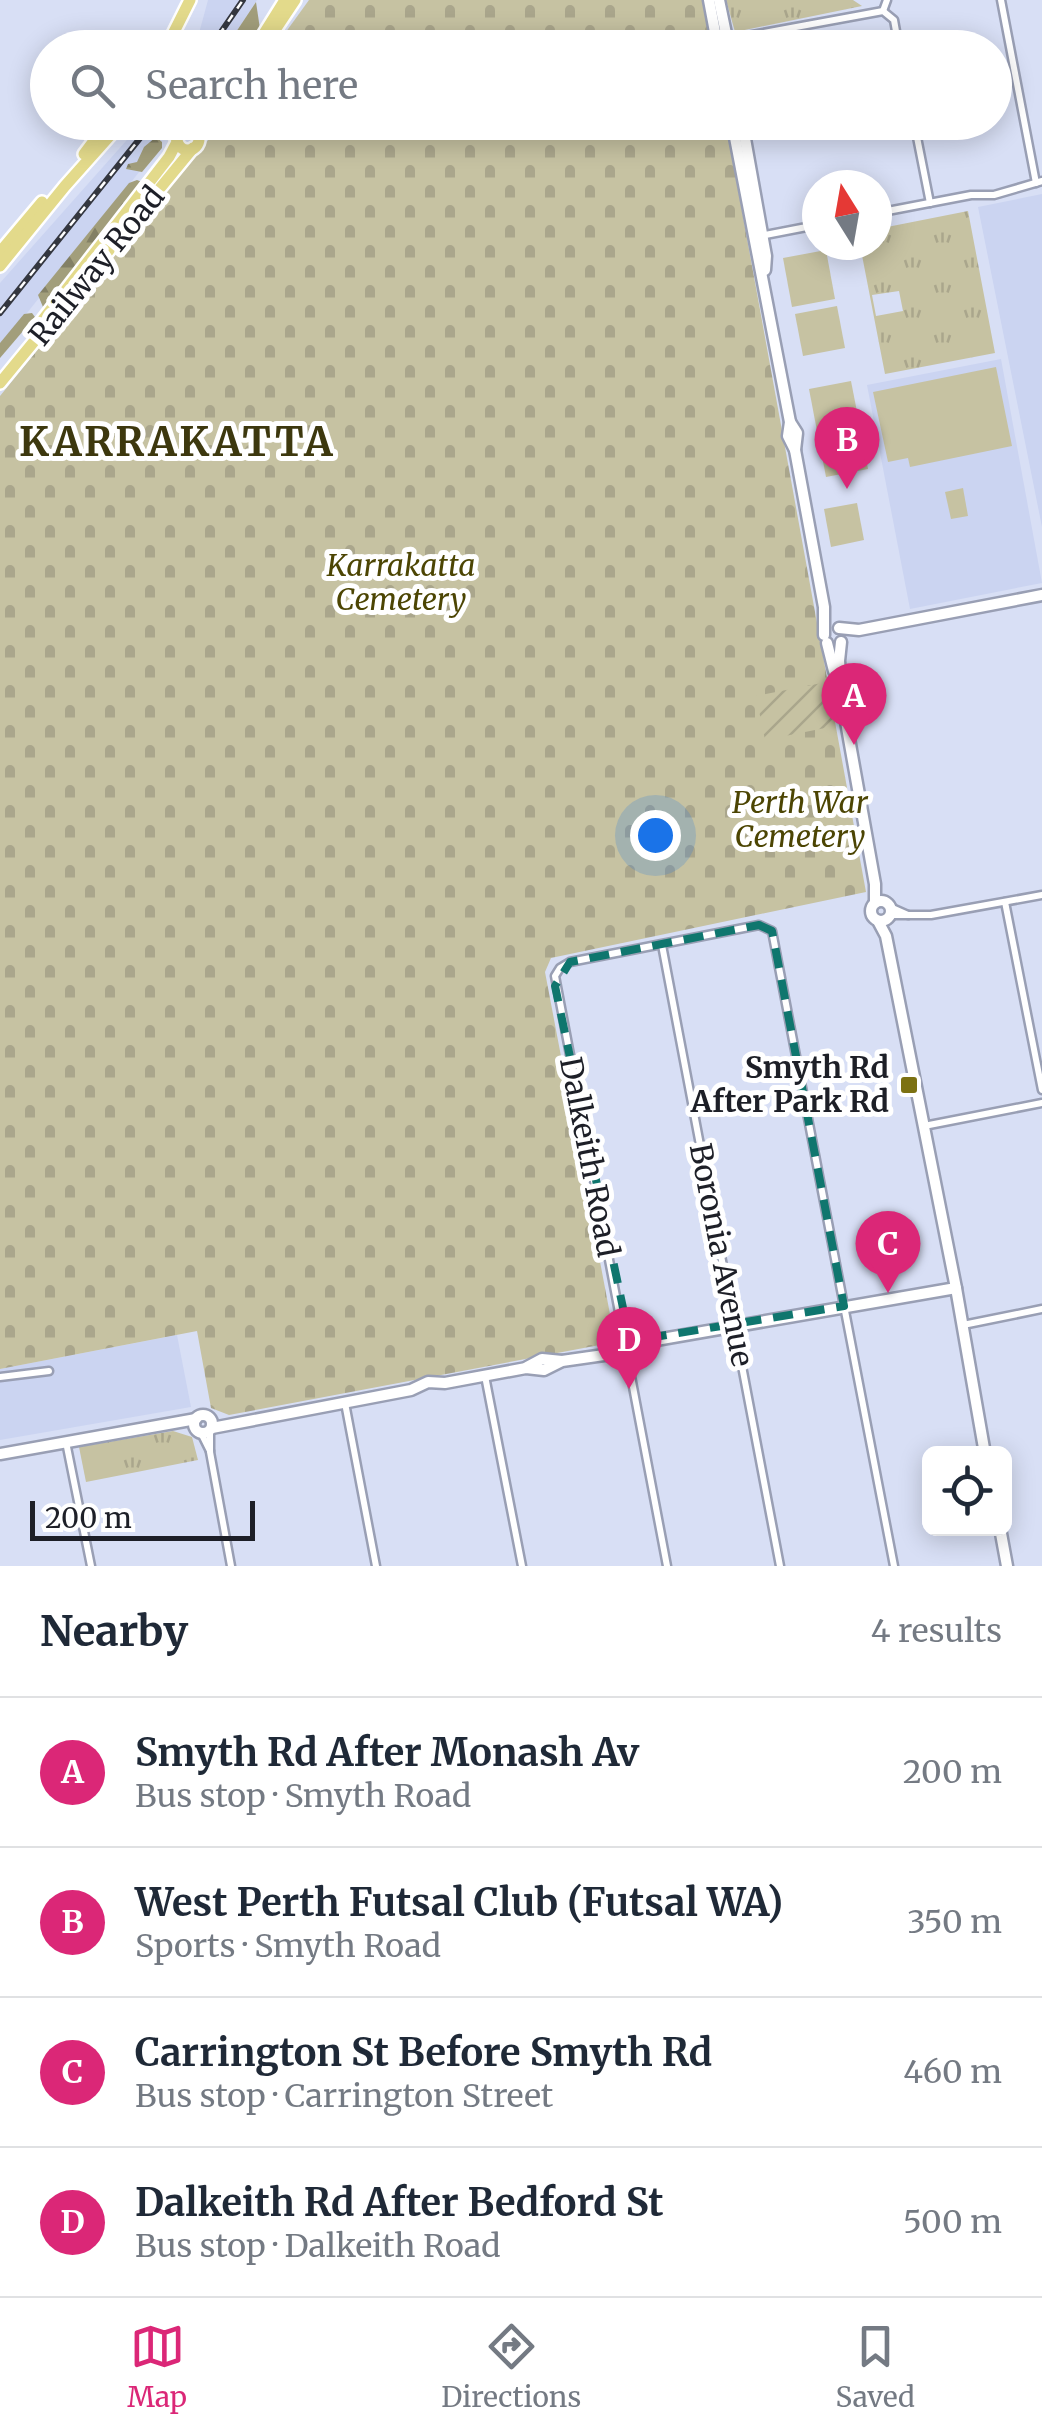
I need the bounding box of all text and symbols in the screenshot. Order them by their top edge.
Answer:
search box [30,30,1012,140]
icon: search [65,58,120,113]
text: Search here [145,62,358,109]
north arrow [802,170,892,260]
street label: Railway Road [20,178,172,353]
pin: B [814,406,880,489]
district label: KARRAKATTA [19,417,335,467]
park label: Karrakatta Cemetery [326,546,475,618]
pin: A [822,662,886,745]
park label: Perth War Cemetery [732,783,869,855]
your location [630,810,681,861]
place label: Smyth Rd After Park Rd [690,1048,889,1120]
street label: Dalkeith Road [552,1054,628,1260]
marker: Smyth Rd After Park Rd [898,1074,920,1096]
street label: Boronia Avenue [682,1140,762,1370]
pin: C [856,1210,920,1293]
pin: D [596,1306,662,1389]
map controls [922,1446,1012,1536]
button: locate [922,1446,1012,1536]
scale bar [30,1496,255,1540]
text: 200 m [45,1500,132,1536]
text: Nearby [40,1605,188,1657]
text: 4 results [871,1611,1002,1651]
text: Smyth Rd After Monash Av [135,1729,639,1776]
text: A [61,1752,84,1792]
text: 200 m [903,1752,1002,1792]
text: Bus stop · Smyth Road [135,1776,471,1816]
text: West Perth Futsal Club (Futsal WA) [135,1879,783,1926]
text: B [61,1902,84,1942]
text: 350 m [907,1902,1002,1942]
text: Sports · Smyth Road [135,1926,441,1966]
text: Carrington St Before Smyth Rd [135,2029,712,2076]
text: C [62,2052,83,2092]
text: 460 m [903,2052,1002,2092]
text: Bus stop · Carrington Street [135,2076,553,2116]
text: Dalkeith Rd After Bedford St [135,2179,664,2226]
text: D [60,2202,85,2242]
text: 500 m [903,2202,1002,2242]
text: Bus stop · Dalkeith Road [135,2226,501,2266]
tab: Map [127,2319,187,2415]
tab: Directions [441,2319,581,2415]
tab: Saved [835,2319,915,2415]

